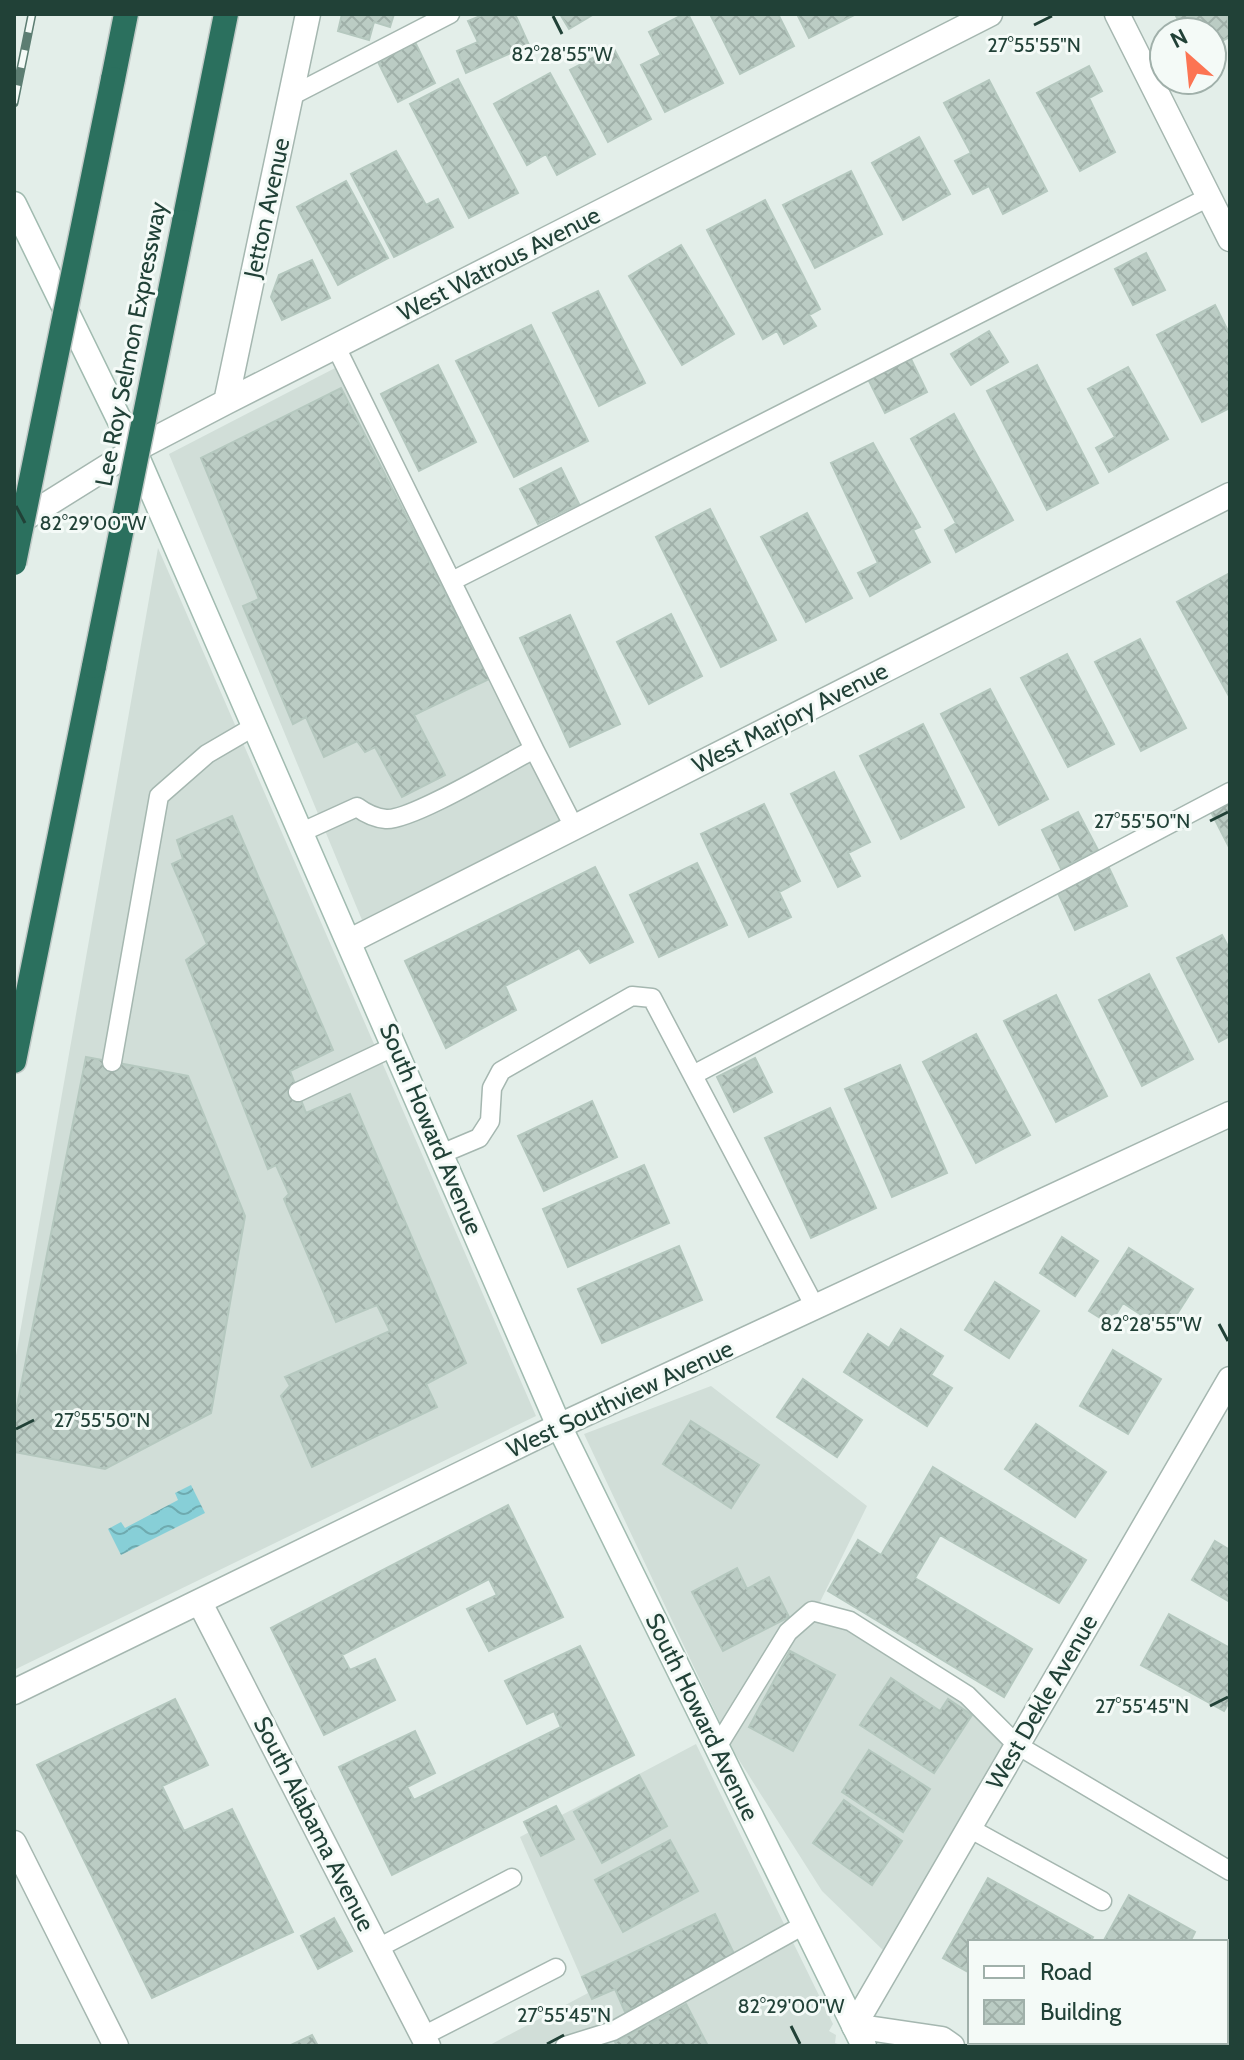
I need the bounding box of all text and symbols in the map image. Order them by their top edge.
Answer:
north arrow [1148,16,1228,96]
text: N [1166,23,1192,54]
text: 27°55'55"N [987,33,1081,57]
text: 82°28'55"W [511,42,613,66]
street label: Jetton Avenue [237,135,295,281]
street label: Lee Roy Selmon Expressway [89,199,172,489]
street label: West Watrous Avenue [393,200,605,327]
text: 82°29'00"W [40,511,147,535]
street label: West Marjory Avenue [687,656,892,779]
text: 27°55'50"N [1094,809,1190,833]
street label: South Howard Avenue [374,1019,489,1239]
text: 82°28'55"W [1100,1312,1202,1336]
street label: West Southview Avenue [502,1333,737,1464]
text: 27°55'50"N [54,1408,150,1432]
street label: South Howard Avenue [640,1608,765,1825]
street label: West Dekle Avenue [980,1609,1103,1794]
text: 27°55'45"N [1095,1694,1189,1718]
street label: South Alabama Avenue [248,1712,381,1936]
legend [968,1940,1228,2044]
text: Road [1040,1957,1092,1986]
text: 82°29'00"W [738,1994,845,2018]
text: Building [1040,1997,1122,2026]
text: 27°55'45"N [517,2003,611,2027]

